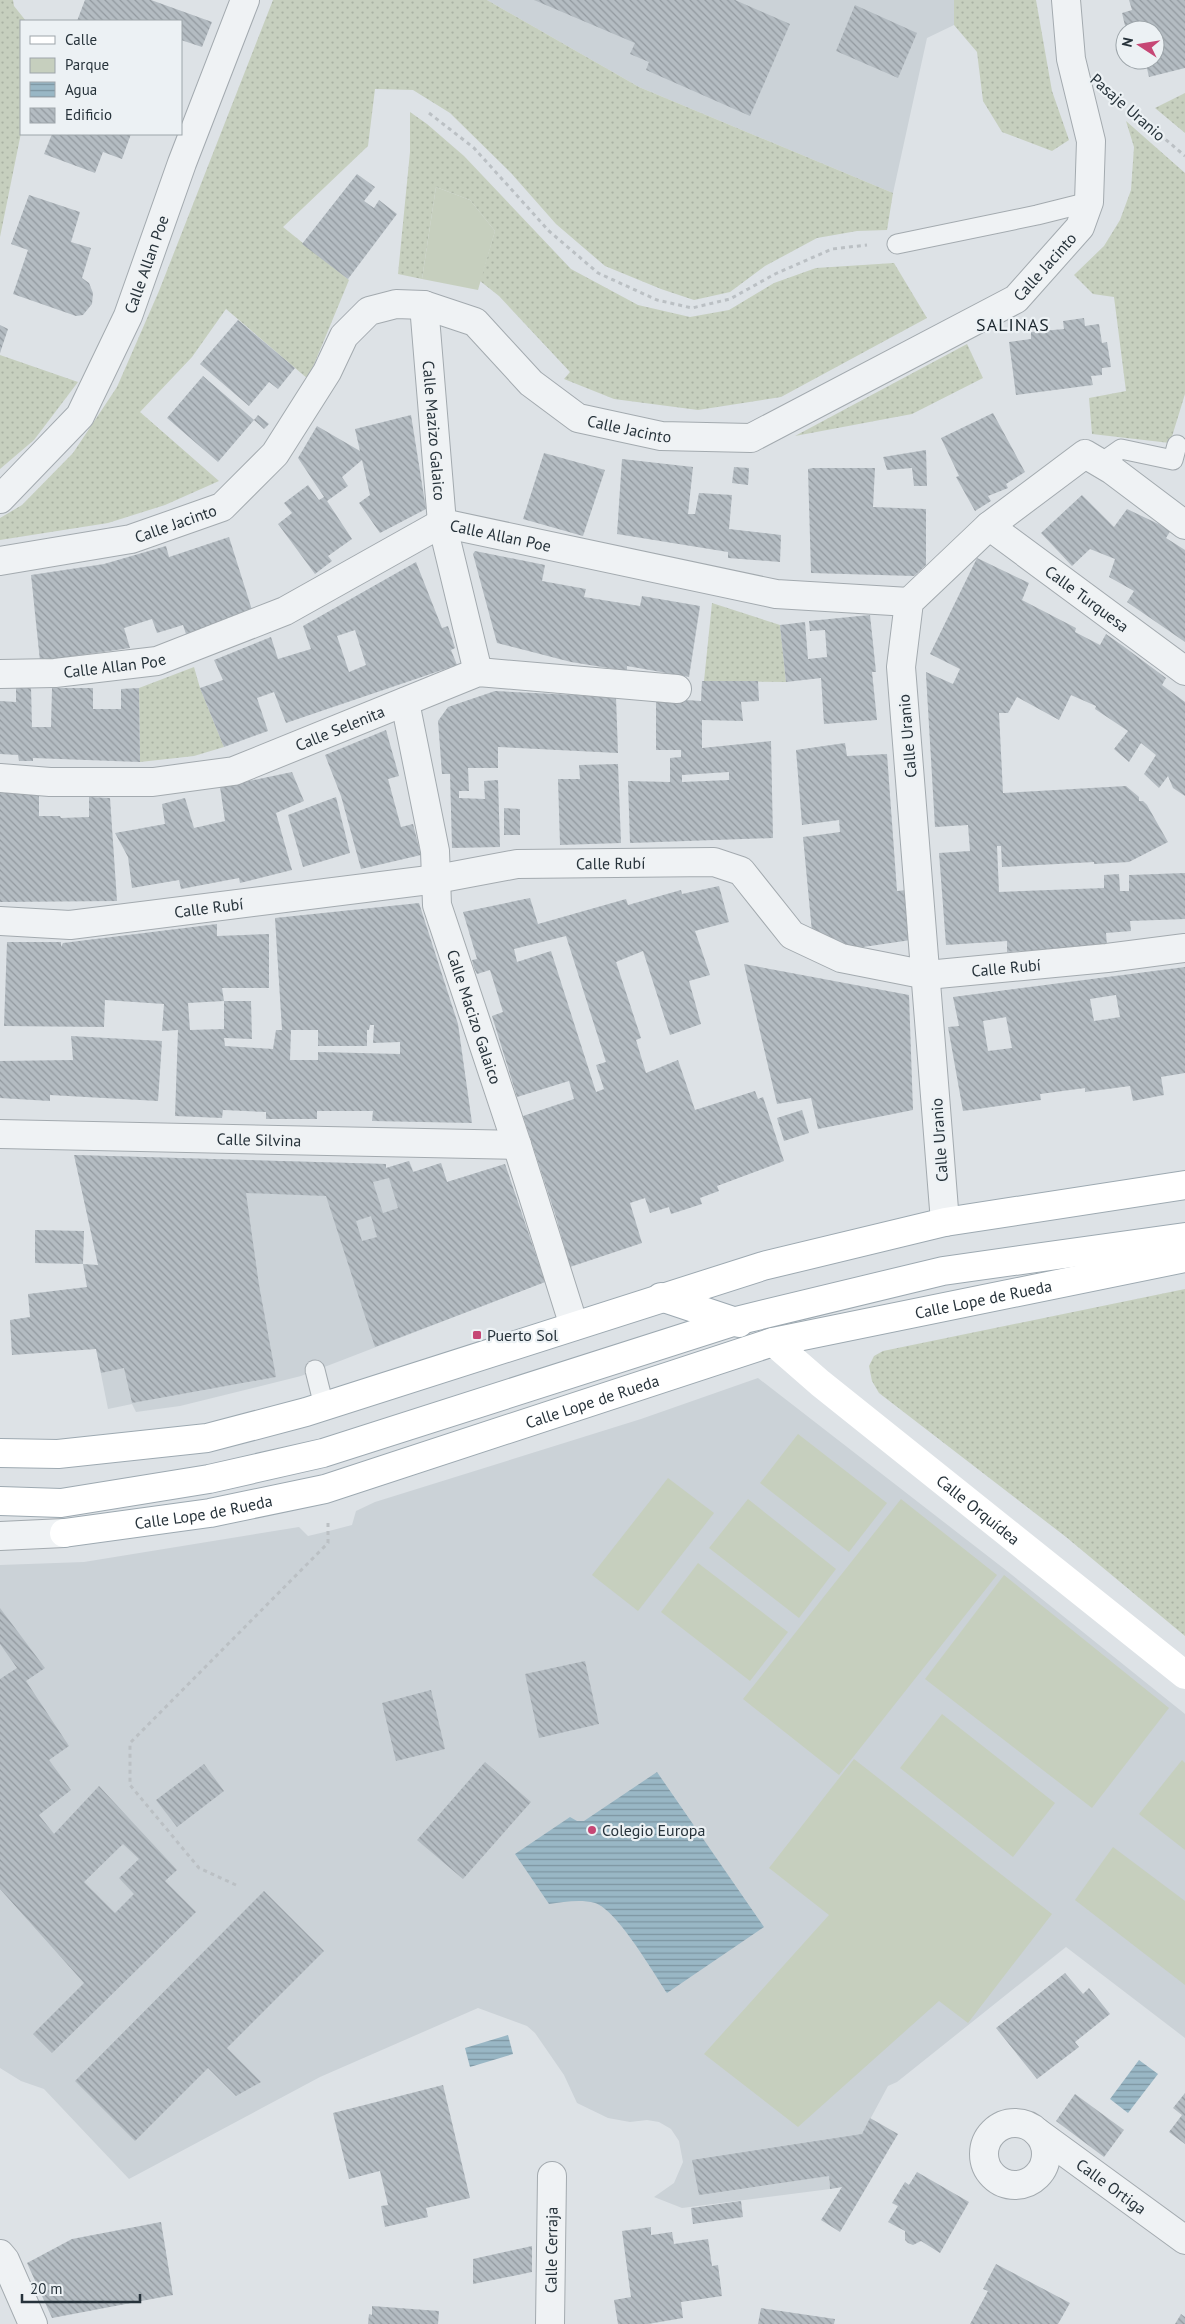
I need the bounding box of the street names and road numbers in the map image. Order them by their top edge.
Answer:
street label: Pasaje Uranio [1086,69,1170,145]
street label: Calle Allan Poe [120,212,173,316]
street label: Calle Jacinto [1009,228,1081,305]
street label: Calle Mazizo Galaico [419,360,450,501]
street label: Calle Jacinto [585,410,671,446]
street label: Calle Jacinto [132,500,219,547]
street label: Calle Allan Poe [448,515,553,556]
street label: Calle Turquesa [1041,561,1133,636]
street label: Calle Allan Poe [62,649,169,682]
street label: Calle Uranio [893,693,921,779]
street label: Calle Selenita [292,701,387,755]
street label: Calle Rubí [576,853,645,873]
street label: Calle Rubí [173,893,245,922]
street label: Calle Macizo Galaico [443,947,506,1087]
street label: Calle Rubí [971,954,1042,981]
street label: Calle Uranio [926,1097,952,1183]
street label: Calle Silvina [216,1129,302,1150]
street label: Calle Lope de Rueda [913,1275,1054,1323]
street label: Calle Lope de Rueda [523,1370,661,1433]
street label: Calle Orquídea [932,1470,1024,1549]
street label: Calle Lope de Rueda [133,1490,274,1533]
street label: Calle Ortiga [1072,2154,1150,2218]
street label: Calle Cerraja [540,2207,562,2293]

